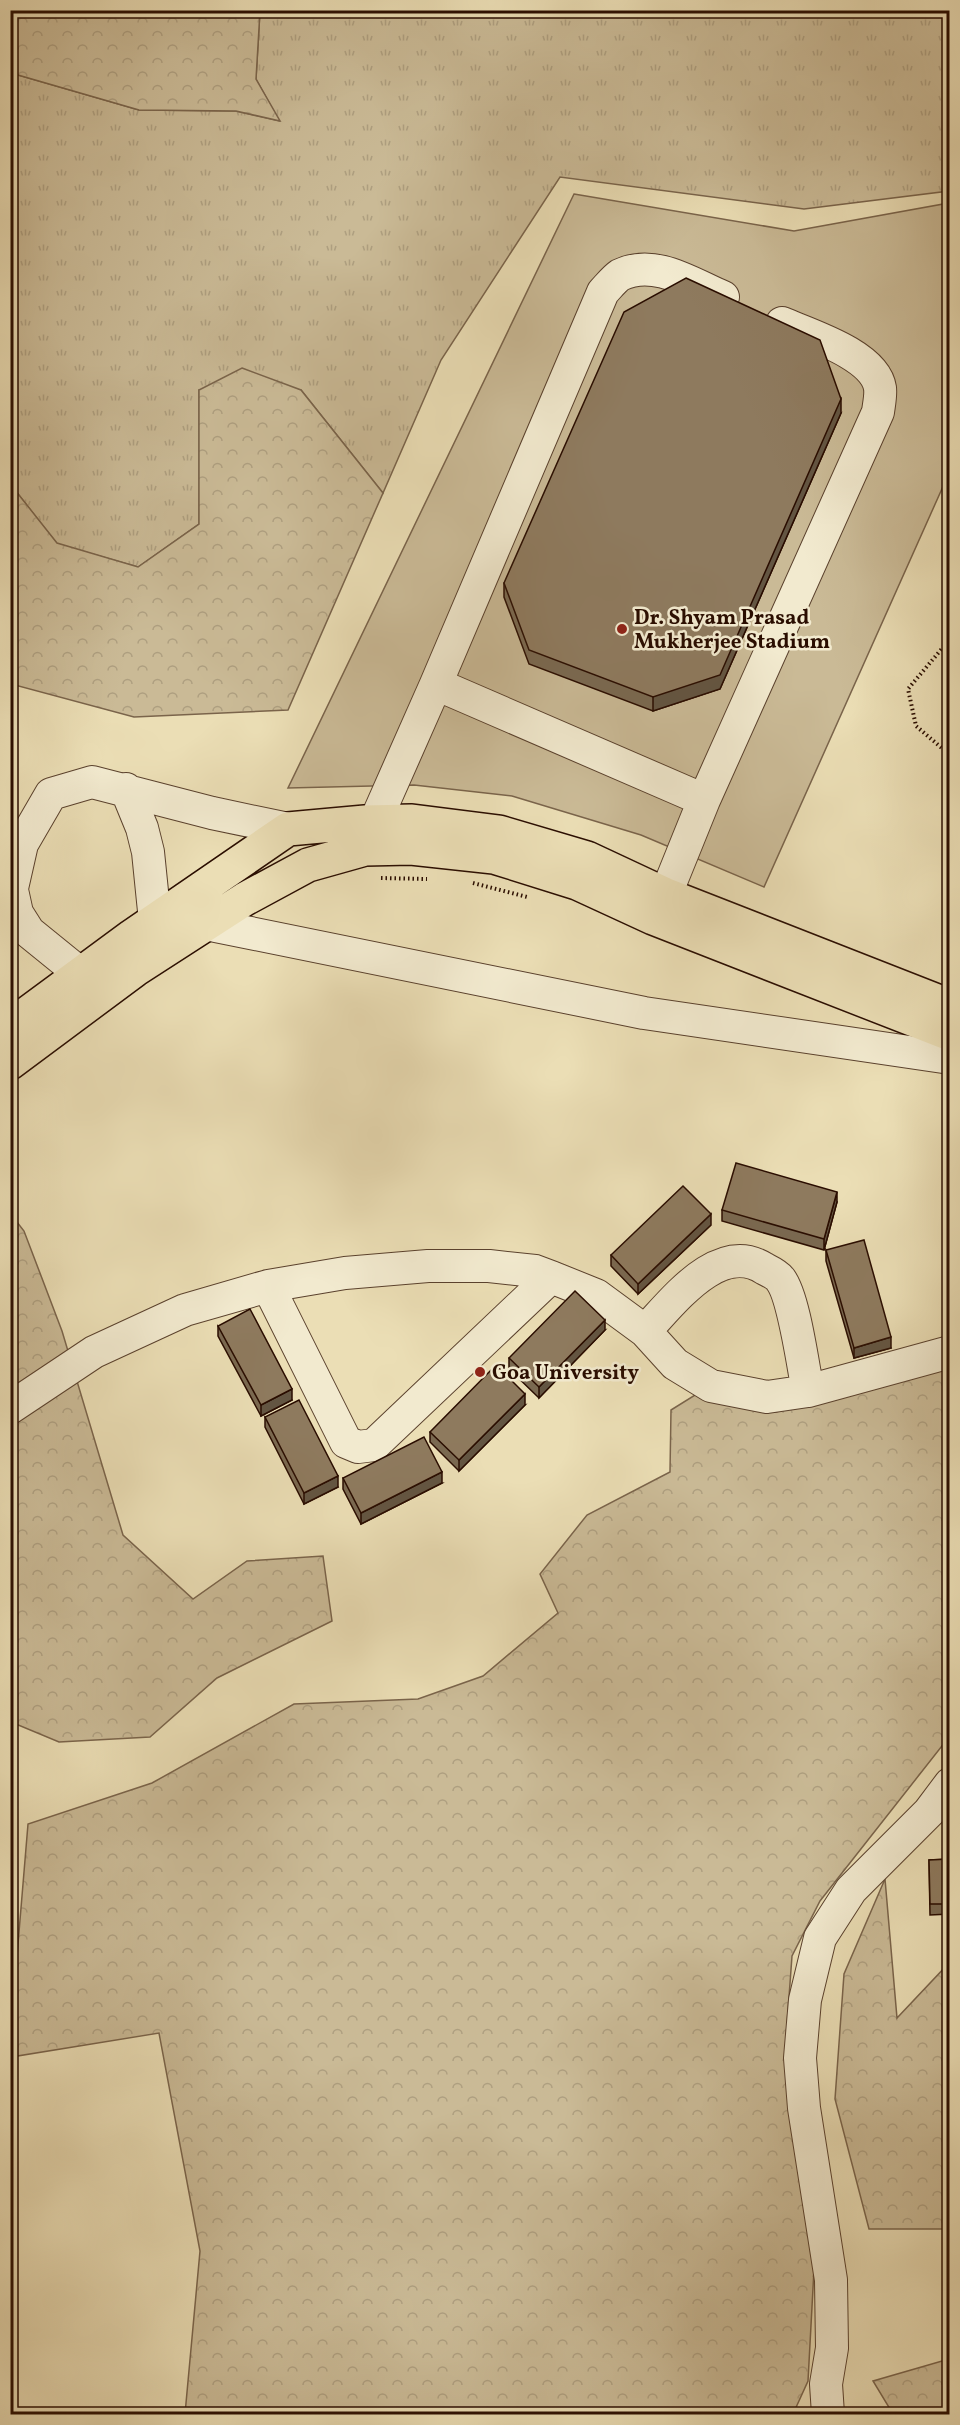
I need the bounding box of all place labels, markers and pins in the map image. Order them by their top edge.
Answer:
place label: Dr. Shyam Prasad Mukherjee Stadium [634,604,830,657]
marker: Dr. Shyam Prasad Mukherjee Stadium [615,622,629,636]
place label: Goa University [492,1359,639,1388]
marker: Goa University [473,1365,487,1379]

